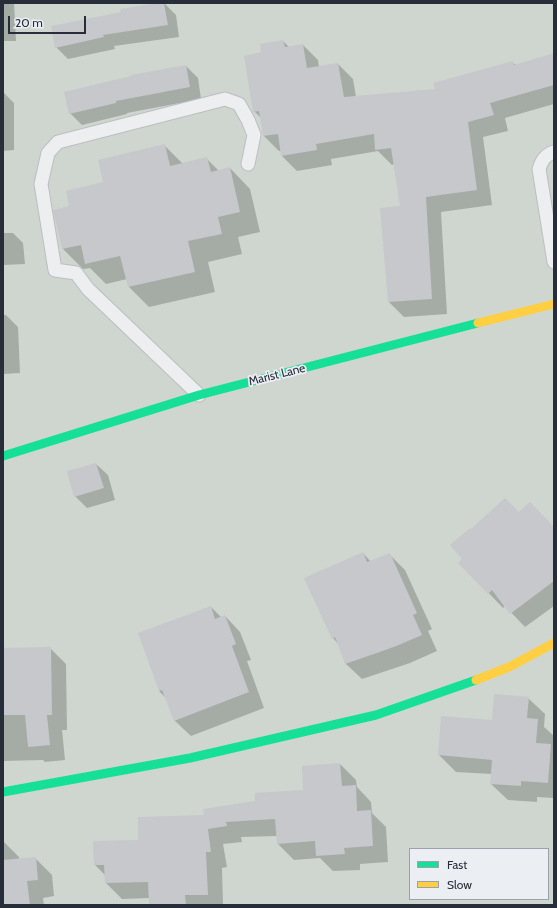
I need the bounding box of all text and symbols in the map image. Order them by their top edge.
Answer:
scale bar [10,8,88,34]
text: 20 m [15,15,43,30]
street label: Marist Lane [247,361,307,389]
legend [409,848,549,900]
text: Fast [447,857,467,872]
text: Slow [447,877,472,892]

